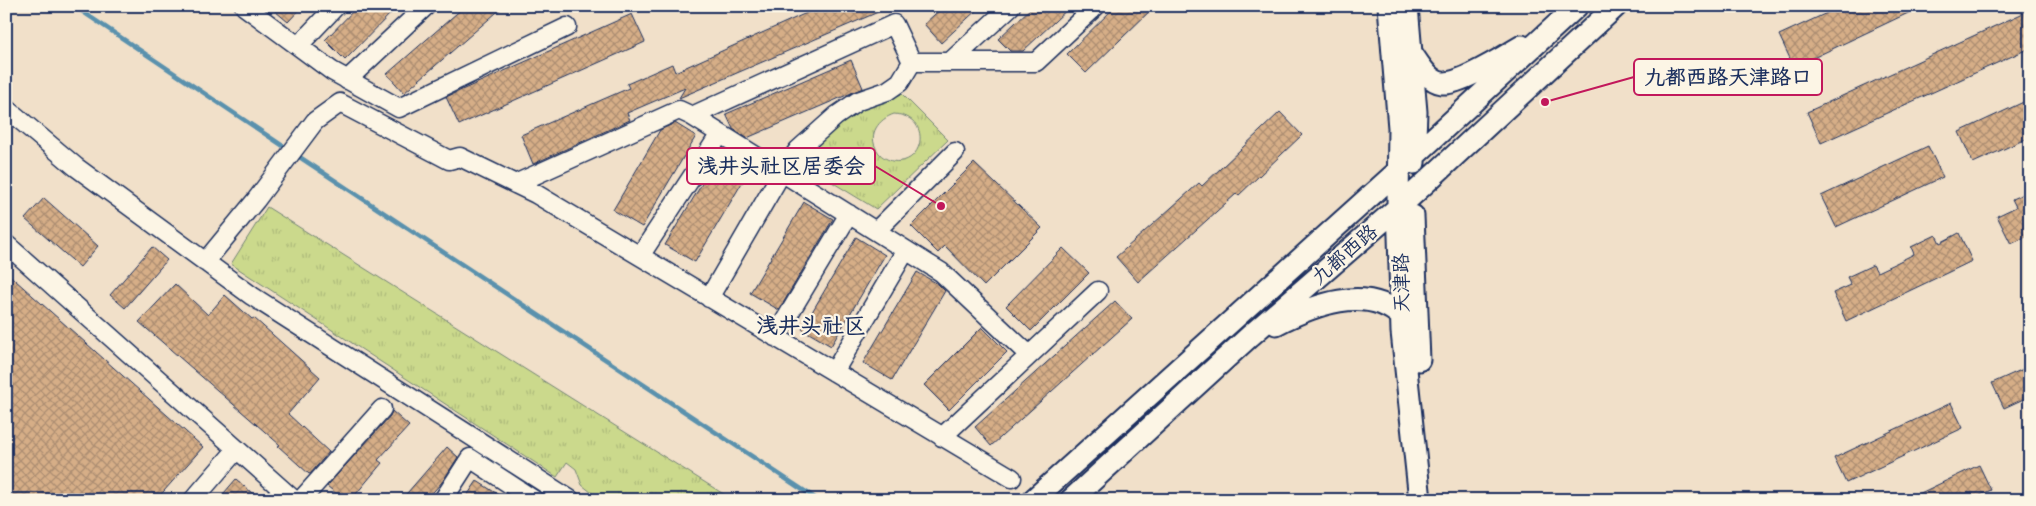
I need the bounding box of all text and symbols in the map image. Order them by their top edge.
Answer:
callout: 九都西路天津路口 [1634,59,1822,95]
text: 九都西路天津路口 [1644,64,1812,94]
callout: 浅井头社区居委会 [687,148,875,184]
text: 浅井头社区居委会 [697,153,865,183]
street label: 九都西路 [1306,218,1386,293]
street label: 天津路 [1388,252,1419,313]
district label: 浅井头社区 [756,312,866,344]

